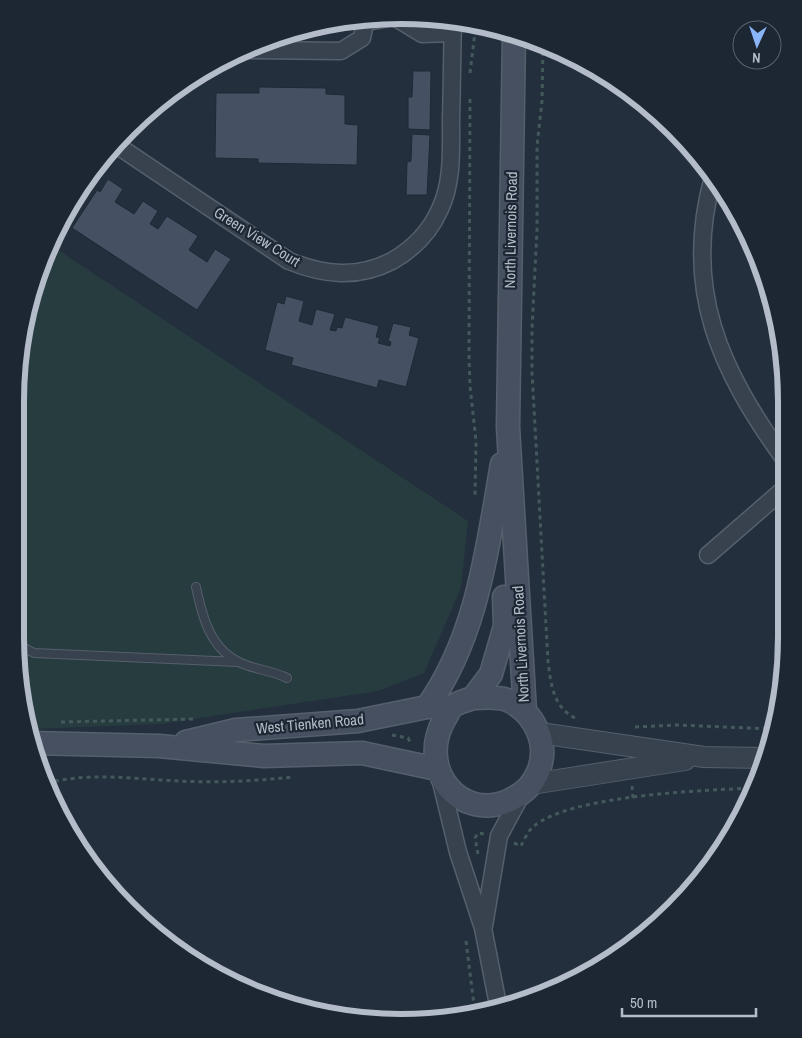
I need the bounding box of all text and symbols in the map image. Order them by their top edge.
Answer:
north arrow [732,20,782,70]
text: N [752,49,761,67]
street label: North Livernois Road [499,171,522,289]
street label: Green View Court [210,202,305,272]
street label: North Livernois Road [507,585,534,703]
street label: West Tienken Road [255,708,365,739]
scale bar [622,986,756,1018]
text: 50 m [630,992,657,1013]

